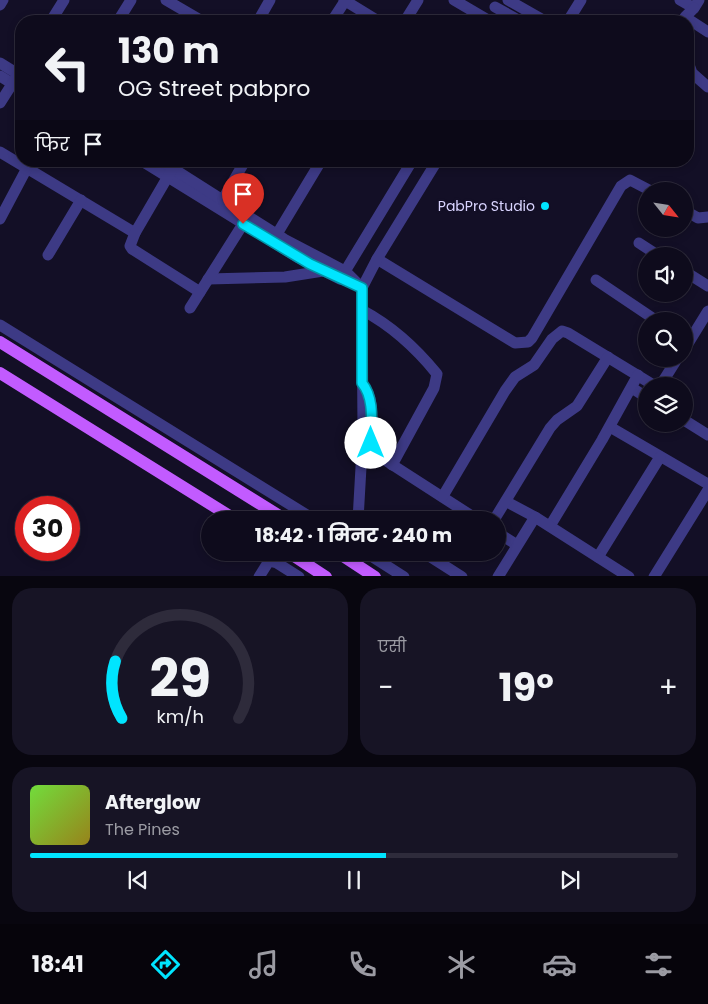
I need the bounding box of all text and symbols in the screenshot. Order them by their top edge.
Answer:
text: 130 m [118,26,220,75]
icon: left [35,35,100,100]
text: OG Street pabpro [118,73,310,104]
icon: arrive [79,130,107,158]
text: फिर [35,131,69,158]
pin [222,173,264,224]
icon: arrive [229,180,257,208]
north arrow [638,182,692,238]
map controls [638,182,693,432]
place label: PabPro Studio [438,196,535,216]
marker: PabPro Studio [539,200,551,212]
button: sound [638,247,693,302]
button: search [638,312,693,367]
button: layers [638,377,693,432]
position arrow [344,416,396,468]
speed limit sign: 30 [15,496,80,561]
text: 18:42 · 1 मिनट · 240 m [255,522,452,549]
text: एसी [378,635,406,658]
text: 29 [149,642,211,715]
text: 19° [499,661,554,714]
text: − [378,668,393,707]
text: + [659,668,678,707]
text: km/h [156,704,204,729]
text: Afterglow [105,789,200,816]
text: The Pines [105,818,180,841]
icon: previous [124,866,152,894]
icon: pause [340,866,368,894]
icon: next [556,866,584,894]
icon: directions [148,947,183,982]
icon: music [246,947,281,982]
icon: phone [345,947,380,982]
icon: climate [444,947,479,982]
icon: car [542,947,577,982]
icon: filters [641,947,676,982]
text: 18:41 [32,949,84,980]

